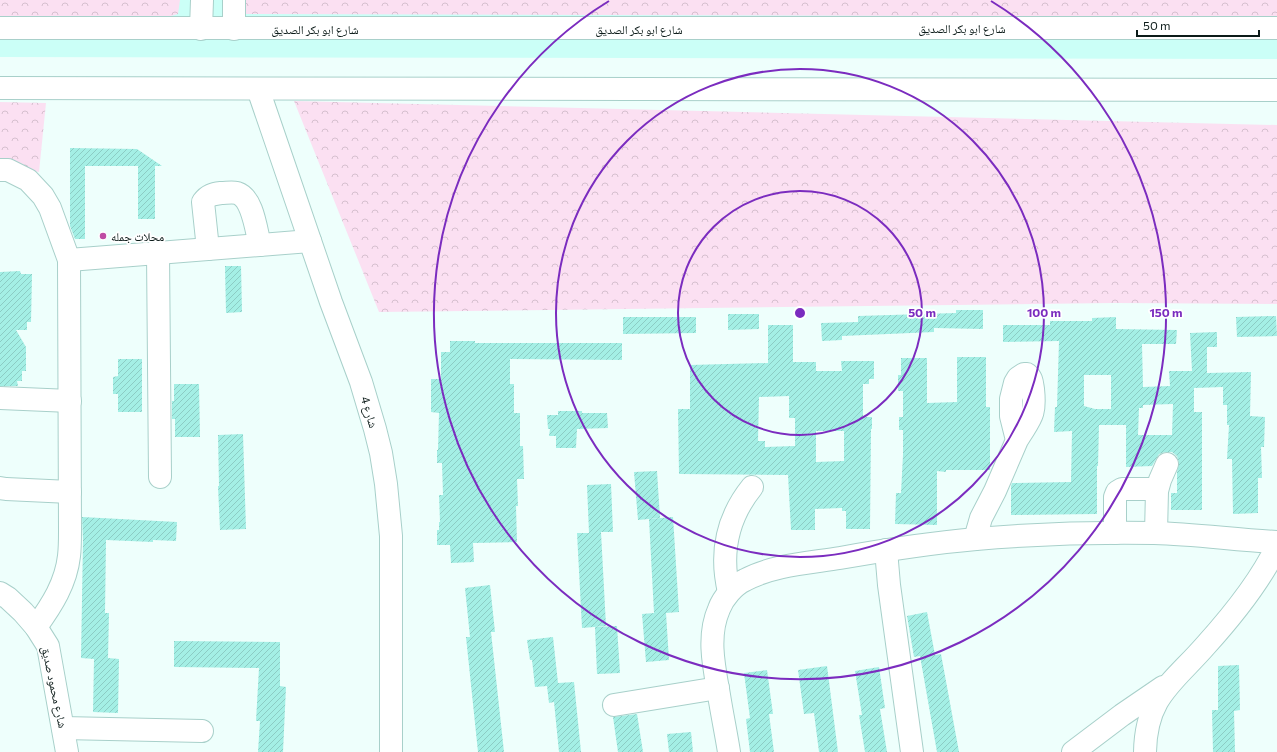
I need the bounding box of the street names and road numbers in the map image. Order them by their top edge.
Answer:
street label: شارع ابو بكر الصديق [918,21,1006,37]
street label: شارع ابو بكر الصديق [271,22,359,38]
street label: شارع ابو بكر الصديق [595,22,683,38]
street label: شارع 4 [357,395,381,430]
street label: شارع محمود صديق [38,645,71,730]

